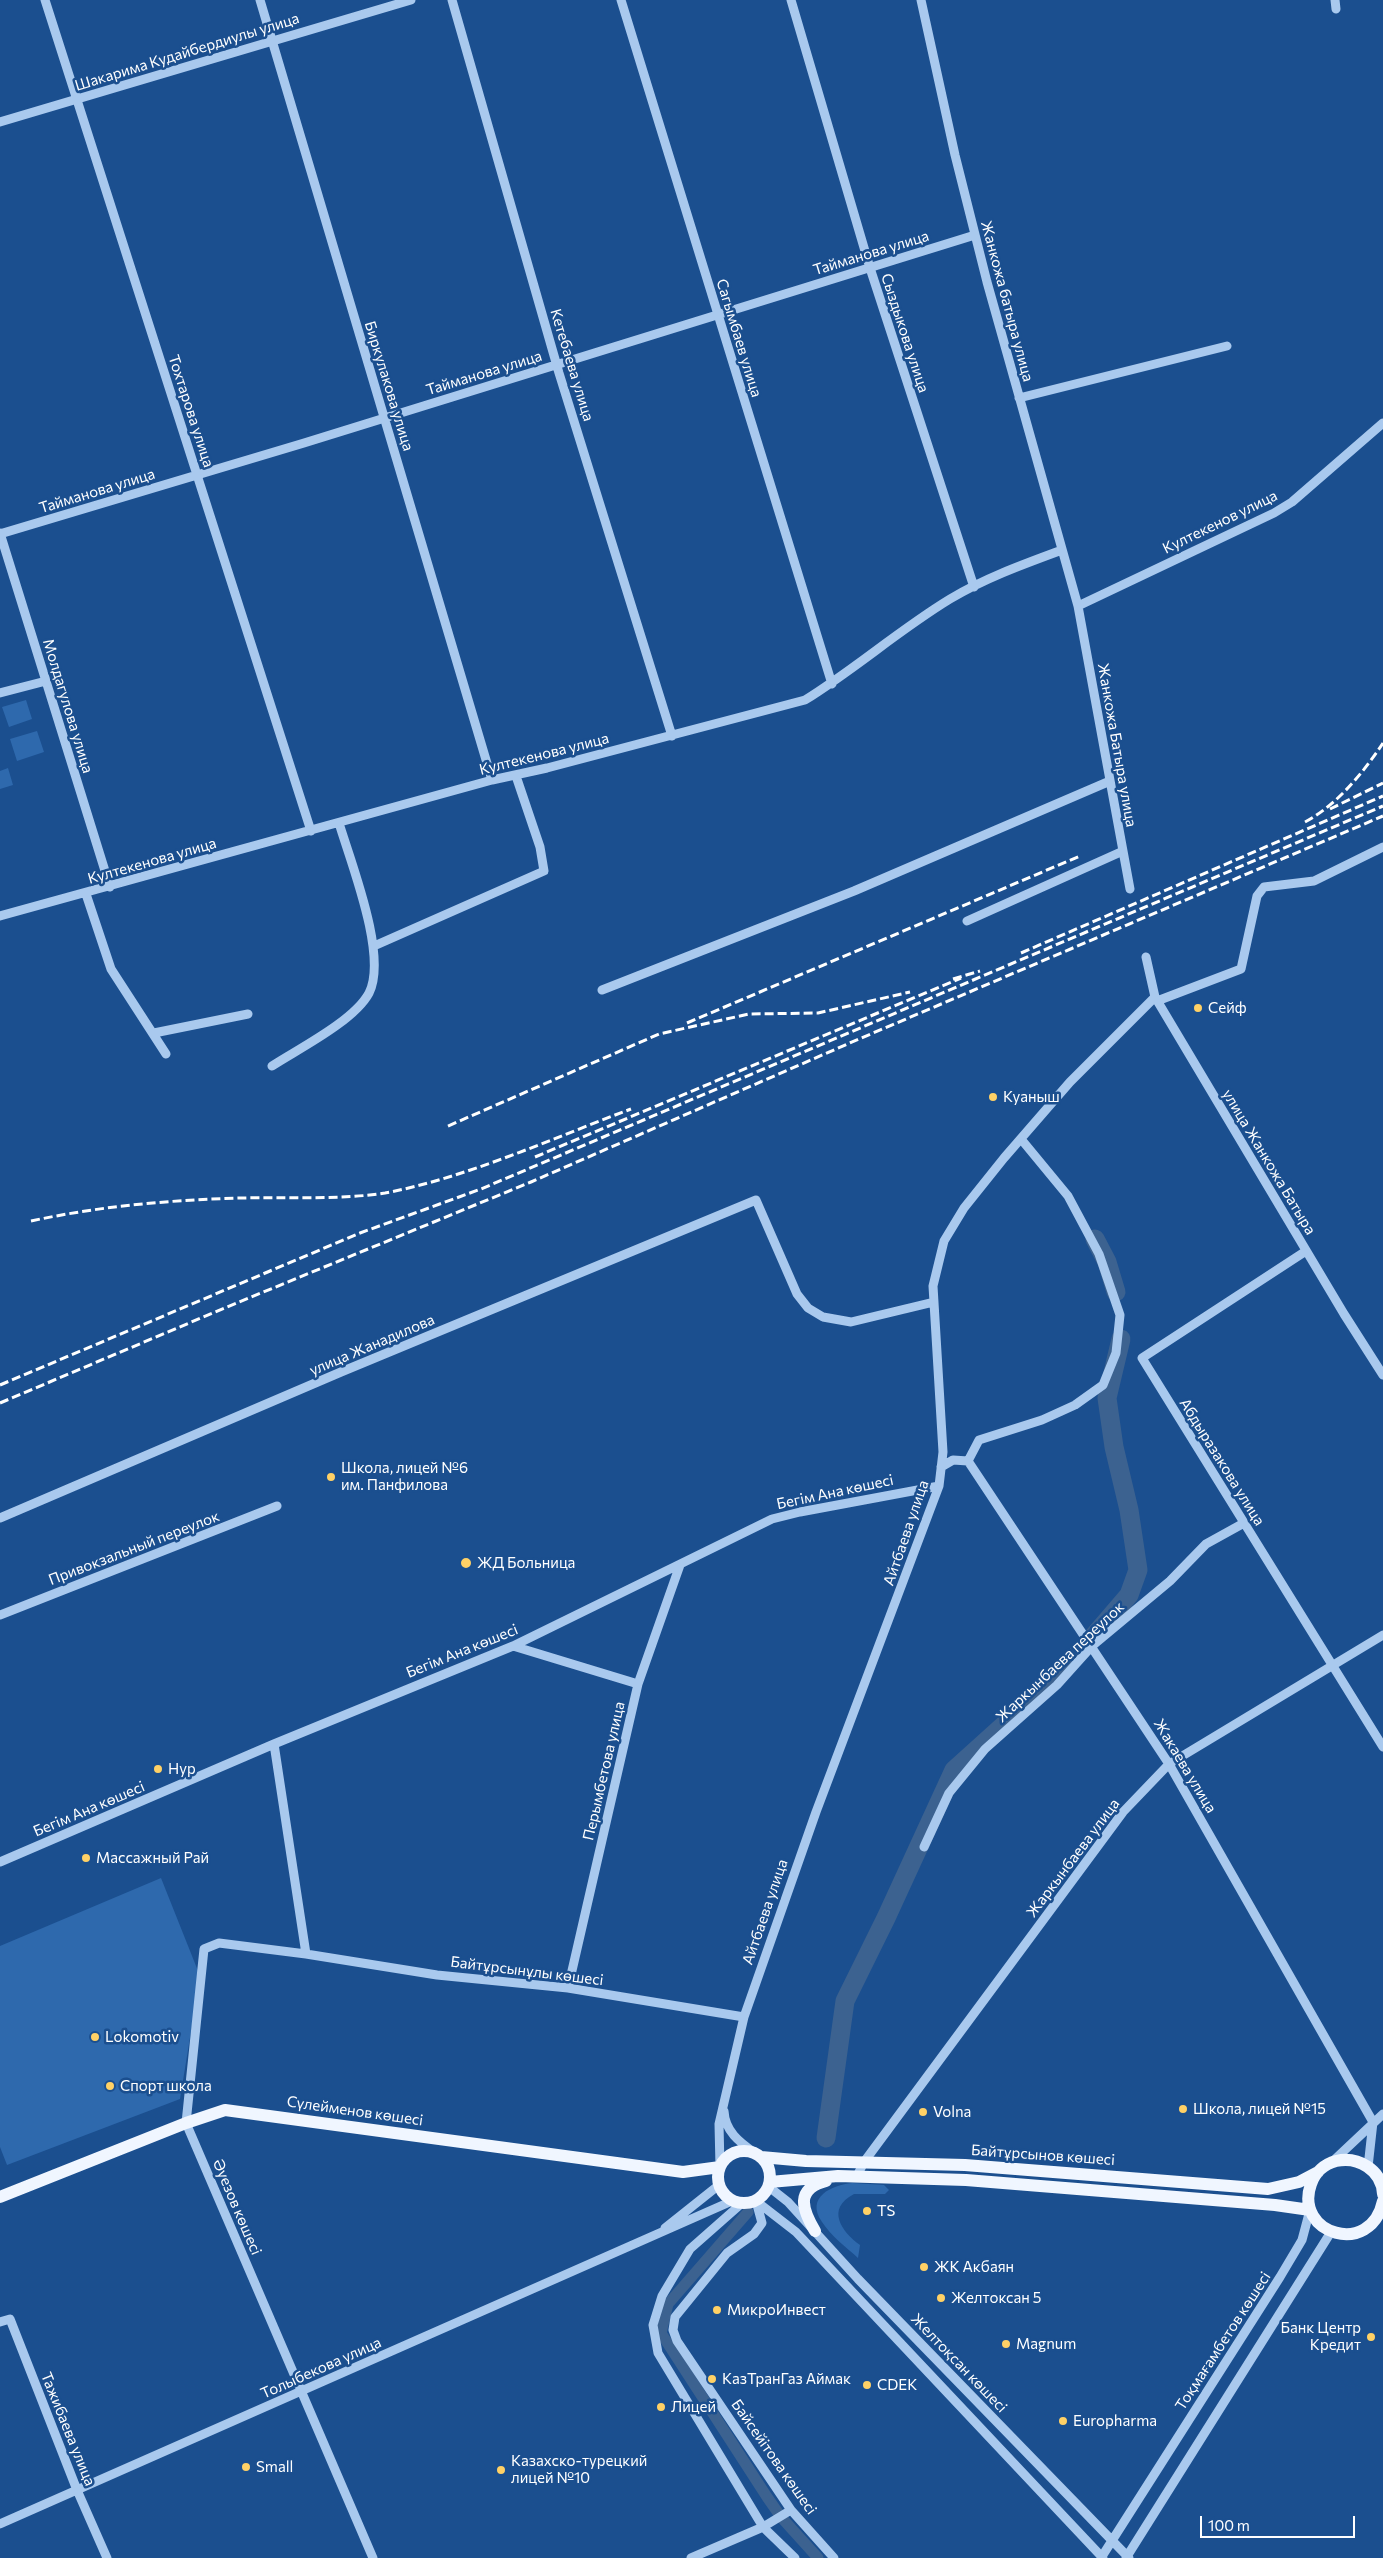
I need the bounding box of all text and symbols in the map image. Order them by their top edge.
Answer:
street label: Шакарима Кудайбердиулы улица [73,9,301,95]
street label: Жанкожа батыра улица [977,219,1037,383]
street label: Тайманова улица [811,227,931,279]
street label: Сыздыкова улица [877,271,933,395]
street label: Сагымбаев улица [712,277,766,399]
street label: Кетебаева улица [546,307,598,423]
street label: Биркулакова улица [361,319,417,453]
street label: Тайманова улица [424,347,544,399]
street label: Тохтарова улица [164,352,218,470]
street label: Тайманова улица [37,465,157,517]
street label: Култекенов улица [1160,486,1280,558]
street label: Молдагулова улица [39,637,97,775]
street label: Жанкожа Батыра улица [1094,662,1140,828]
street label: Култекенова улица [477,729,611,779]
street label: Култекенова улица [86,834,218,888]
place label: Сейф [1208,999,1247,1017]
marker: Сейф [1192,1002,1204,1014]
street label: улица Жанкожа Батыра [1218,1086,1320,1238]
place label: Куаныш [1003,1088,1060,1106]
marker: Куаныш [987,1091,999,1103]
street label: улица Жанадилова [307,1310,437,1380]
street label: Абдыразакова улица [1176,1395,1268,1529]
place label: Школа, лицей №6 им. Панфилова [341,1459,468,1494]
marker: Школа, лицей №6 им. Панфилова [325,1471,337,1483]
street label: Бегім Ана көшесі [775,1471,895,1513]
street label: Айтбаева улица [880,1478,932,1588]
street label: Привокзальный переулок [46,1507,222,1589]
place label: ЖД Больница [477,1554,575,1572]
marker: ЖД Больница [459,1556,473,1570]
street label: Жаркынбаева переулок [992,1598,1128,1726]
street label: Бегім Ана көшесі [403,1620,521,1682]
street label: Перымбетова улица [579,1700,629,1842]
street label: Жакаева улица [1150,1716,1220,1816]
place label: Нур [168,1760,196,1778]
marker: Нур [152,1763,164,1775]
street label: Бегім Ана көшесі [31,1777,147,1841]
street label: Жаркынбаева улица [1023,1795,1123,1921]
place label: Массажный Рай [96,1849,209,1867]
marker: Массажный Рай [80,1852,92,1864]
street label: Айтбаева улица [739,1857,791,1967]
street label: Байтұрсынұлы көшесі [449,1953,605,1989]
place label: Lokomotiv [105,2028,179,2046]
marker: Lokomotiv [89,2031,101,2043]
place label: Спорт школа [120,2077,212,2095]
marker: Спорт школа [104,2080,116,2092]
street label: Сүлейменов көшесі [286,2093,424,2129]
place label: Школа, лицей №15 [1193,2100,1326,2118]
place label: Volna [933,2103,971,2121]
marker: Школа, лицей №15 [1177,2103,1189,2115]
marker: Volna [917,2106,929,2118]
street label: Байтұрсынов көшесі [970,2141,1116,2169]
street label: Әуезов көшесі [209,2156,265,2258]
place label: TS [877,2202,895,2220]
marker: TS [861,2205,873,2217]
place label: ЖК Акбаян [934,2258,1014,2276]
marker: ЖК Акбаян [918,2261,930,2273]
street label: Тоқмағамбетов көшесі [1171,2268,1275,2414]
place label: Желтоксан 5 [951,2289,1041,2307]
marker: Желтоксан 5 [935,2292,947,2304]
place label: МикроИнвест [727,2301,826,2319]
marker: МикроИнвест [711,2304,723,2316]
street label: Желтоқсан көшесі [907,2310,1011,2416]
place label: Банк Центр Кредит [1281,2319,1361,2354]
marker: Банк Центр Кредит [1365,2331,1377,2343]
street label: Толыбекова улица [258,2333,384,2403]
place label: Magnum [1016,2335,1076,2353]
marker: Magnum [1000,2338,1012,2350]
street label: Тажибаева улица [37,2370,99,2488]
place label: КазТранГаз Аймак [722,2370,851,2388]
marker: КазТранГаз Аймак [706,2373,718,2385]
place label: CDEK [877,2376,917,2394]
marker: CDEK [861,2379,873,2391]
street label: Байсейітова көшесі [728,2396,820,2518]
place label: Лицей [671,2398,716,2416]
marker: Лицей [655,2401,667,2413]
place label: Europharma [1073,2412,1157,2430]
marker: Europharma [1057,2415,1069,2427]
place label: Казахско-турецкий лицей №10 [511,2452,647,2487]
place label: Small [256,2458,293,2476]
marker: Small [240,2461,252,2473]
marker: Казахско-турецкий лицей №10 [495,2464,507,2476]
scale bar [1203,2506,1358,2538]
text: 100 m [1208,2516,1250,2534]

